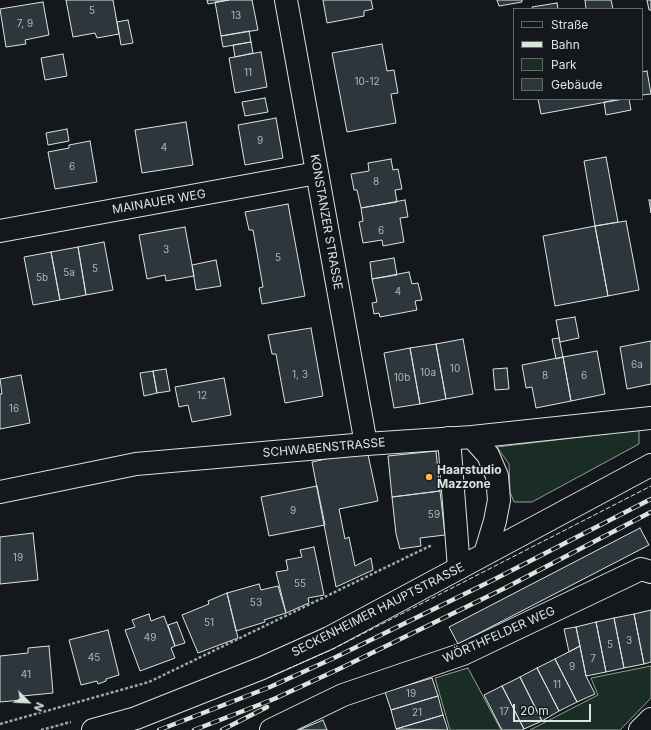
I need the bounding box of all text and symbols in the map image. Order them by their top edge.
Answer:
house number: 5 [89,5,95,17]
legend [513,8,643,100]
house number: 13 [231,10,241,22]
text: Straße [551,17,588,32]
house number: 7, 9 [17,18,33,30]
text: Bahn [551,37,580,52]
text: Park [551,57,577,72]
house number: 11 [244,67,252,79]
house number: 10-12 [354,76,380,88]
text: Gebäude [551,77,603,92]
house number: 9 [257,135,263,147]
house number: 4 [161,142,167,154]
street label: KONSTANZER STRASSE [307,153,345,291]
house number: 6 [69,161,75,173]
house number: 8 [373,176,379,188]
street label: MAINAUER WEG [111,187,207,217]
house number: 6 [378,225,384,237]
house number: 3 [163,244,169,256]
house number: 5 [275,252,281,264]
house number: 5 [92,263,98,275]
house number: 5a [63,267,75,279]
house number: 5b [36,272,48,284]
house number: 4 [395,286,401,298]
house number: 6a [631,359,643,371]
house number: 10 [450,363,460,375]
house number: 10a [420,367,436,379]
house number: 1, 3 [292,369,308,381]
house number: 8 [542,370,548,382]
house number: 6 [581,370,587,382]
house number: 10b [394,372,410,384]
house number: 12 [197,390,207,402]
house number: 16 [9,403,19,415]
street label: SCHWABENSTRASSE [262,435,386,461]
place label: Haarstudio Mazzone [437,463,502,491]
marker: Haarstudio Mazzone [424,472,434,482]
house number: 9 [290,505,296,517]
house number: 59 [428,509,440,521]
house number: 19 [13,552,23,564]
street label: SECKENHEIMER HAUPTSTRASSE [289,560,467,660]
house number: 55 [294,578,306,590]
house number: 53 [250,597,262,609]
street label: WÖRTHFELDER WEG [441,604,557,666]
house number: 51 [204,617,214,629]
house number: 49 [144,632,156,644]
house number: 3 [626,635,632,647]
house number: 5 [607,639,613,651]
house number: 45 [88,652,100,664]
house number: 7 [590,653,596,665]
house number: 9 [569,661,575,673]
house number: 41 [21,669,31,681]
house number: 11 [553,679,561,691]
north arrow [8,682,48,722]
house number: 19 [406,688,416,700]
scale bar [515,696,593,722]
text: N [31,700,47,714]
text: 20 m [520,703,549,718]
house number: 17 [499,706,509,718]
house number: 21 [412,707,422,719]

